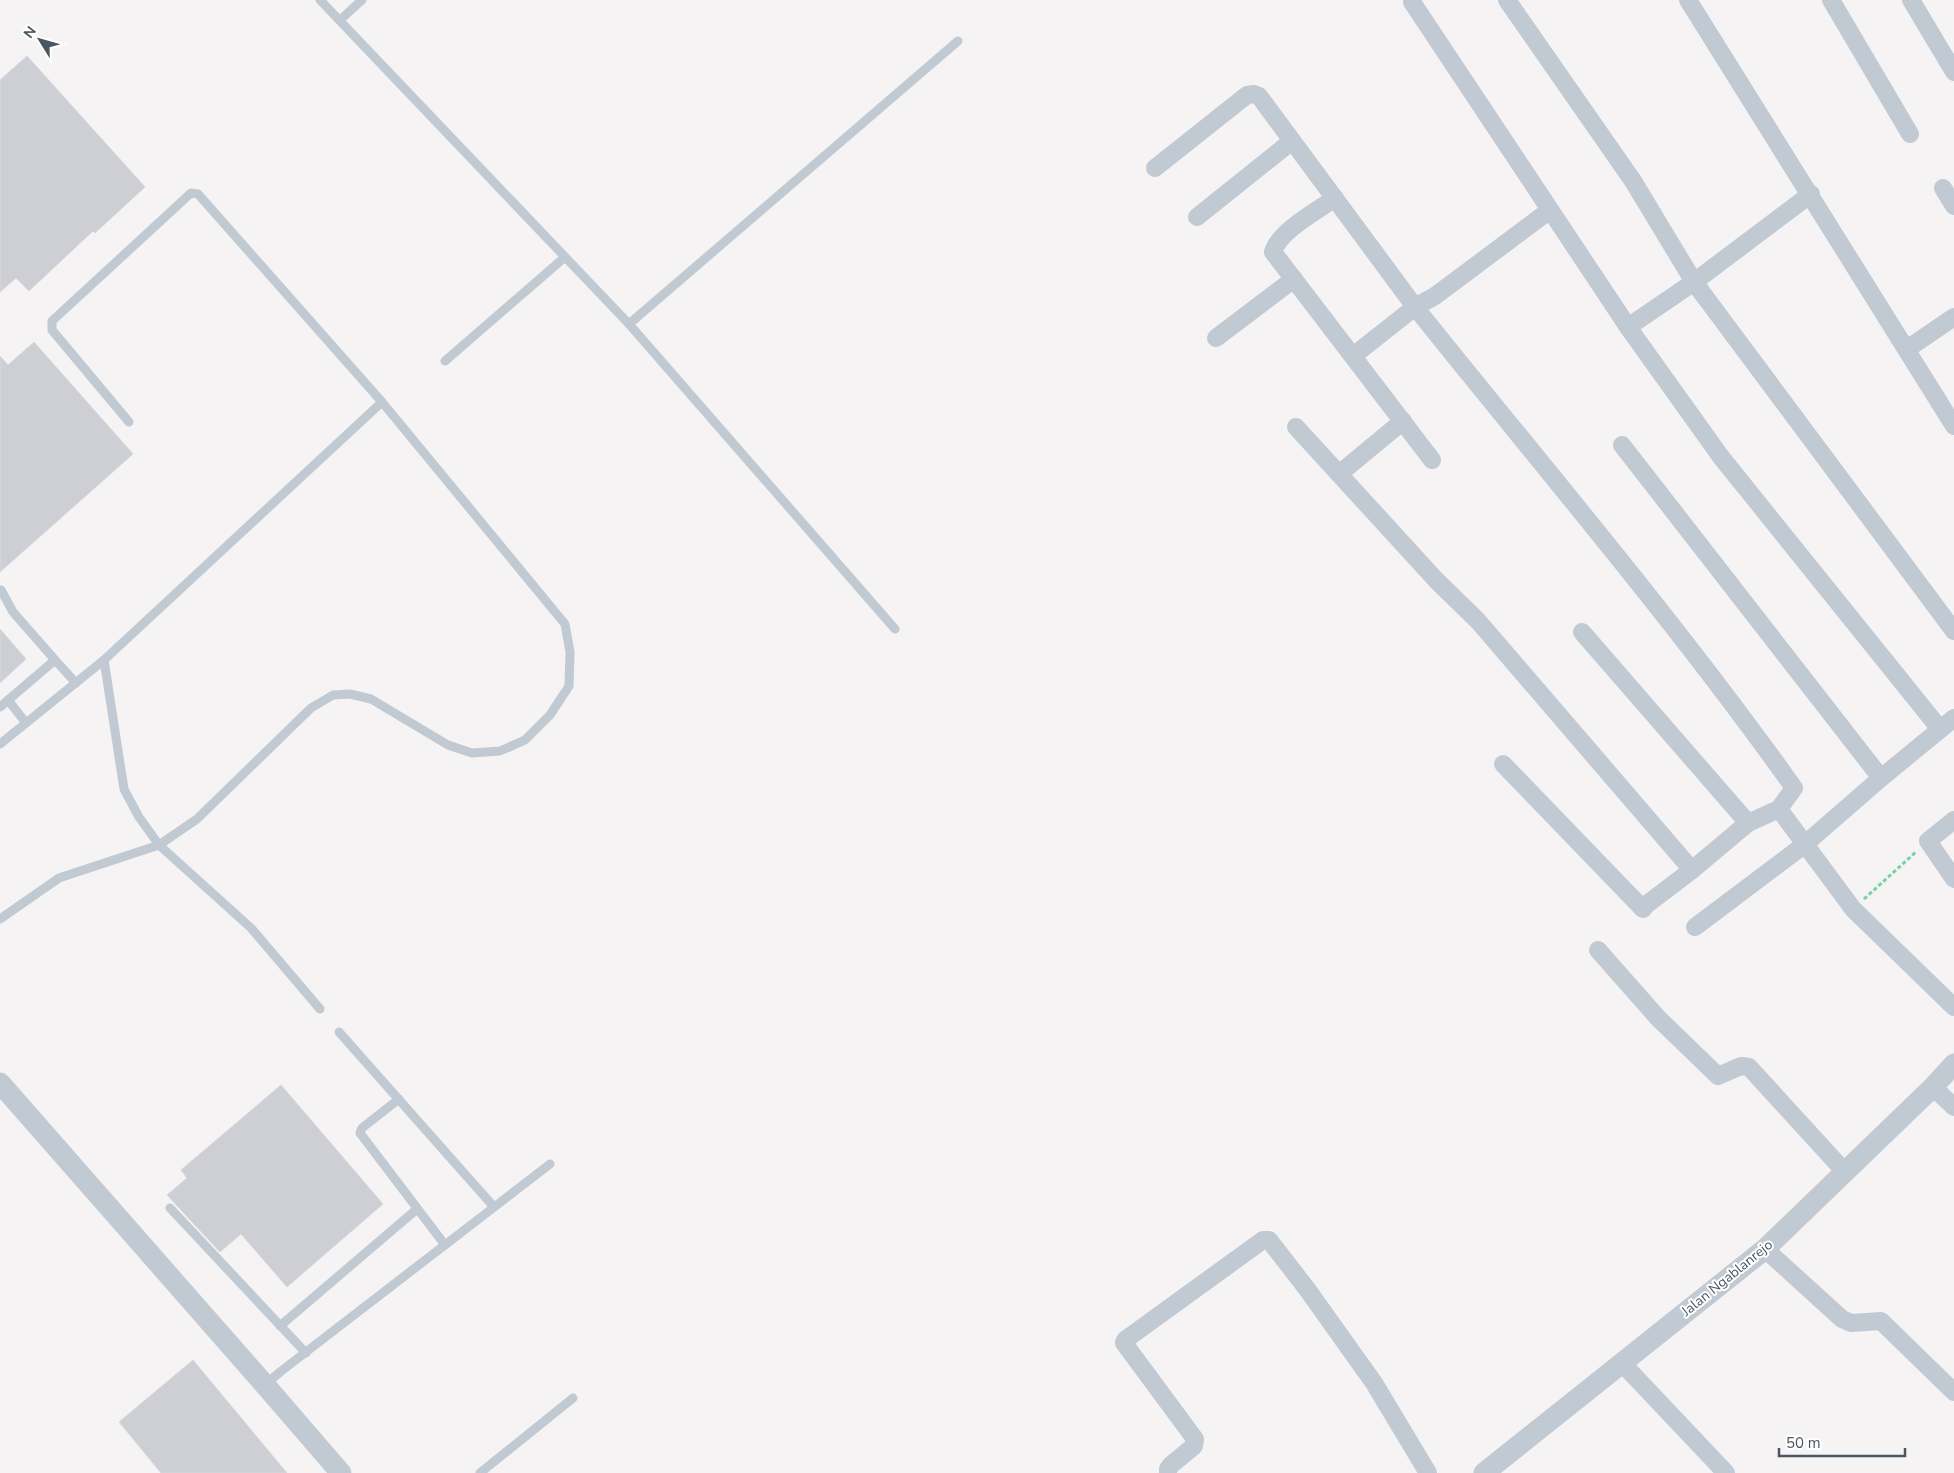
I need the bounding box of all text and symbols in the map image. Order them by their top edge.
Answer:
north arrow [15,15,65,65]
text: N [19,23,41,42]
street label: Jalan Ngablanrejo [1677,1235,1777,1321]
scale bar [1779,1426,1905,1458]
text: 50 m [1786,1433,1821,1453]

